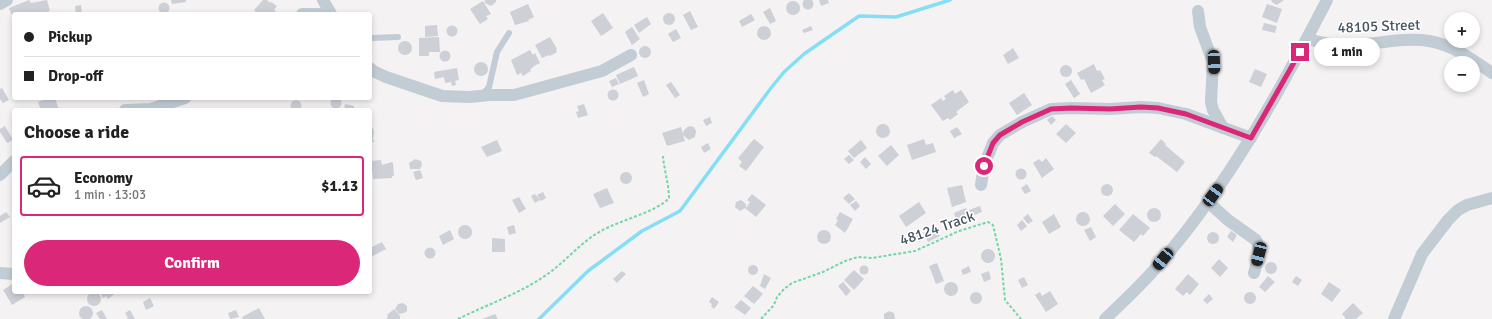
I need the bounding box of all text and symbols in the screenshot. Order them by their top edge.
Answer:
map controls [1444,12,1480,92]
button: + [1444,12,1480,48]
street label: 48105 Street [1337,16,1421,36]
text: Pickup [48,28,92,46]
callout: 1 min [1314,38,1380,66]
route end [1291,43,1309,61]
text: 1 min [1331,44,1363,60]
car [1208,50,1220,74]
button: − [1444,56,1480,92]
text: Drop-off [48,67,103,85]
text: Choose a ride [24,121,129,143]
route start [975,157,993,175]
icon: car [26,168,62,204]
text: Economy [74,169,133,187]
text: $1.13 [321,177,358,195]
car [1201,182,1225,208]
text: 1 min · 13:03 [74,187,146,203]
street label: 48124 Track [897,207,977,249]
button: Confirm [24,240,360,286]
car [1250,241,1268,267]
car [1151,246,1175,272]

